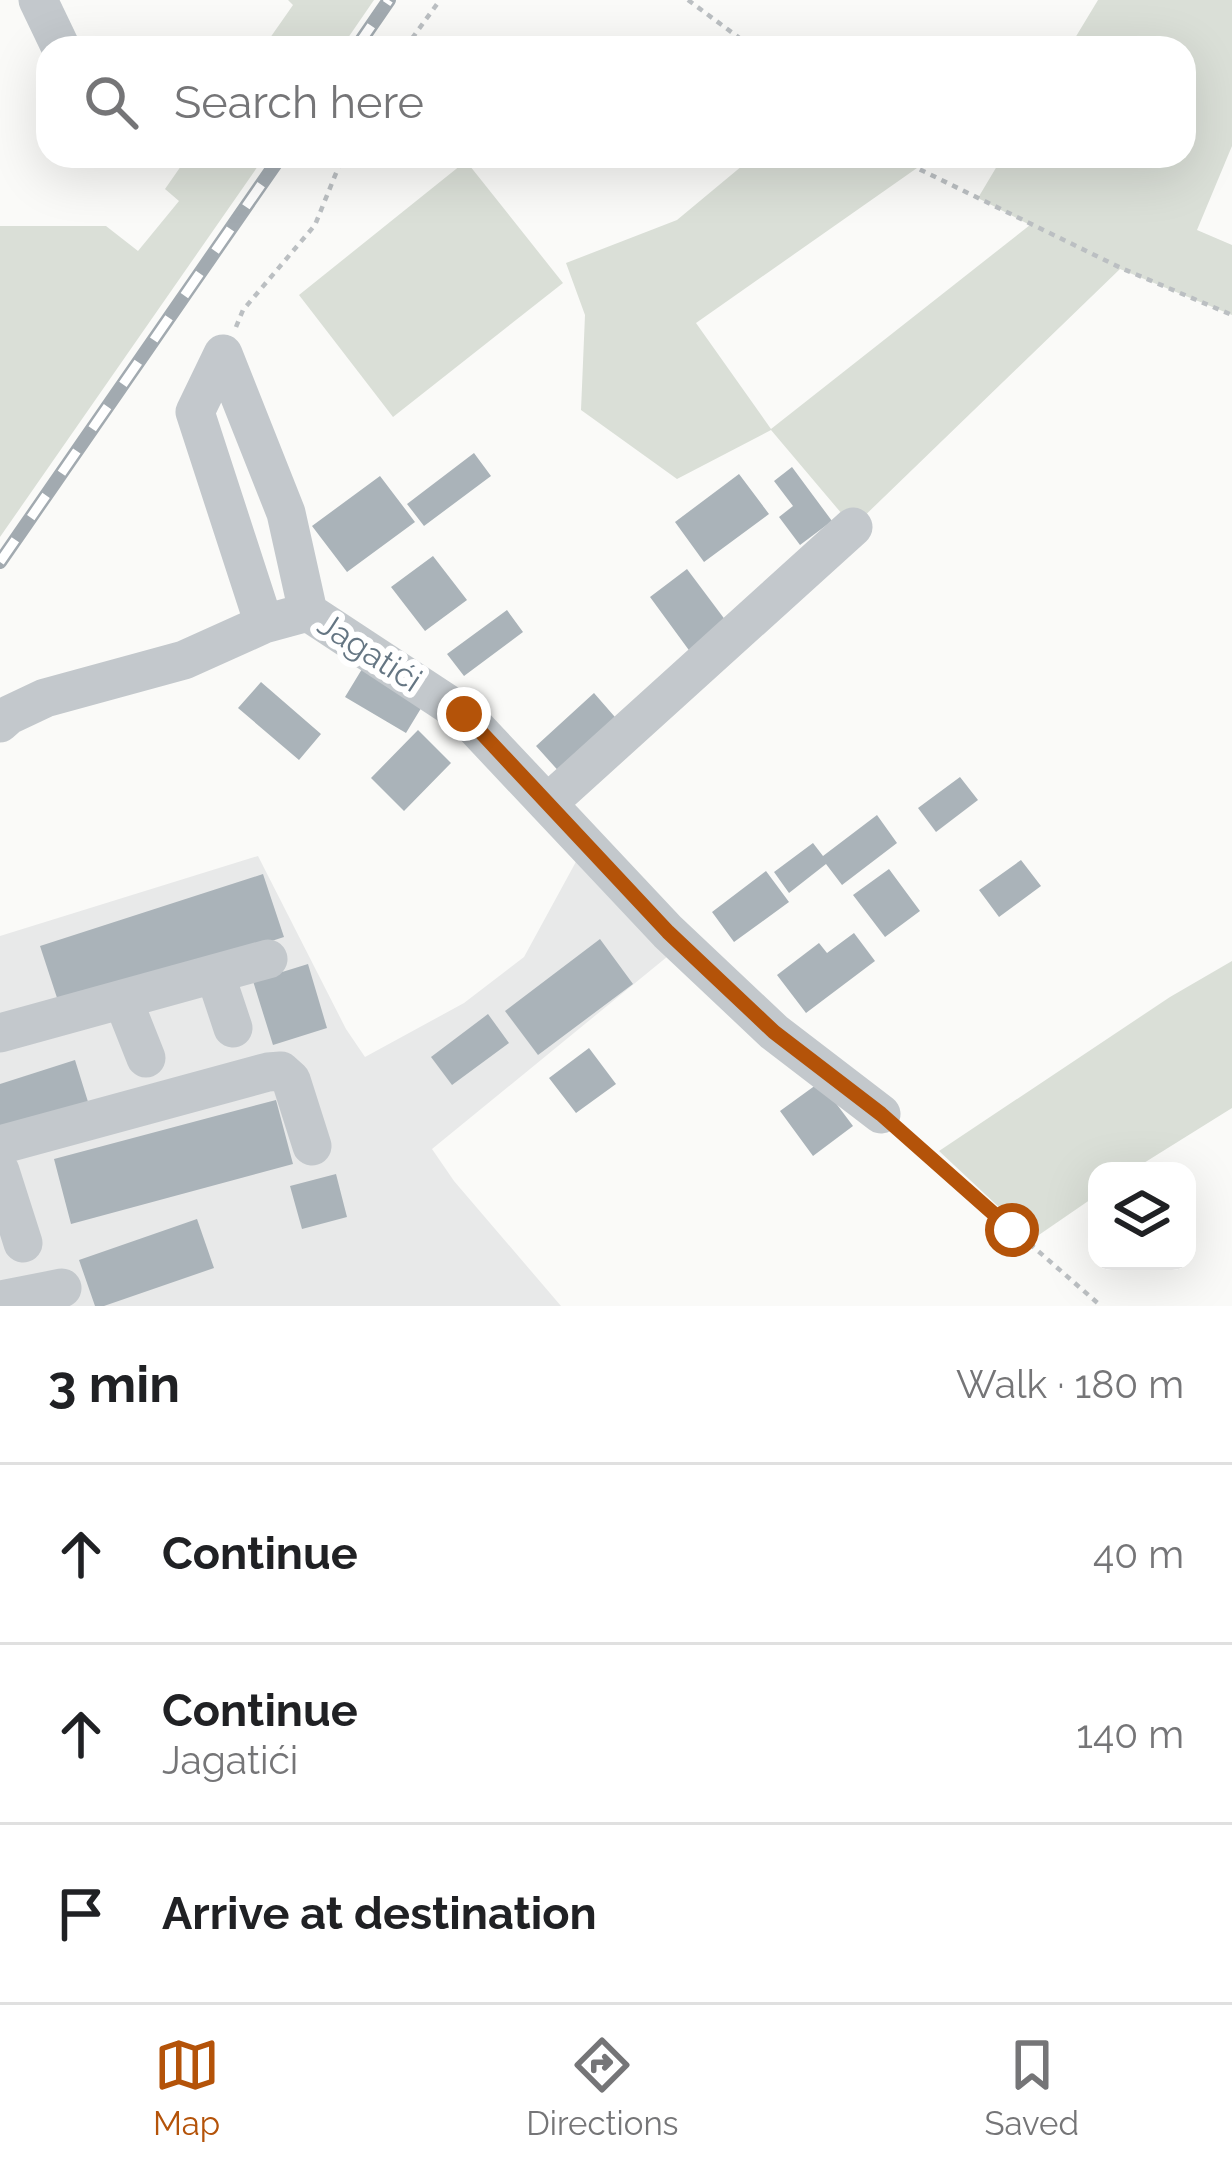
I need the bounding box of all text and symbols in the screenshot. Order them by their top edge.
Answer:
search box [36,36,1196,168]
icon: search [78,69,144,135]
text: Search here [174,76,424,129]
street label: Jagatići [311,604,429,700]
route end [437,687,491,741]
map controls [1088,1162,1196,1270]
button: layers [1088,1162,1196,1270]
route start [985,1203,1039,1257]
text: 3 min [48,1354,180,1414]
text: Walk · 180 m [956,1361,1184,1407]
icon: ahead [48,1521,114,1587]
text: Continue [162,1527,358,1580]
text: 40 m [1093,1531,1184,1577]
text: Continue [162,1684,358,1737]
icon: ahead [48,1701,114,1767]
text: 140 m [1076,1711,1184,1757]
text: Jagatići [162,1737,298,1783]
icon: arrive [48,1881,114,1947]
text: Arrive at destination [162,1887,597,1940]
tab: Map [153,2032,220,2143]
tab: Directions [526,2032,679,2143]
tab: Saved [985,2032,1079,2143]

